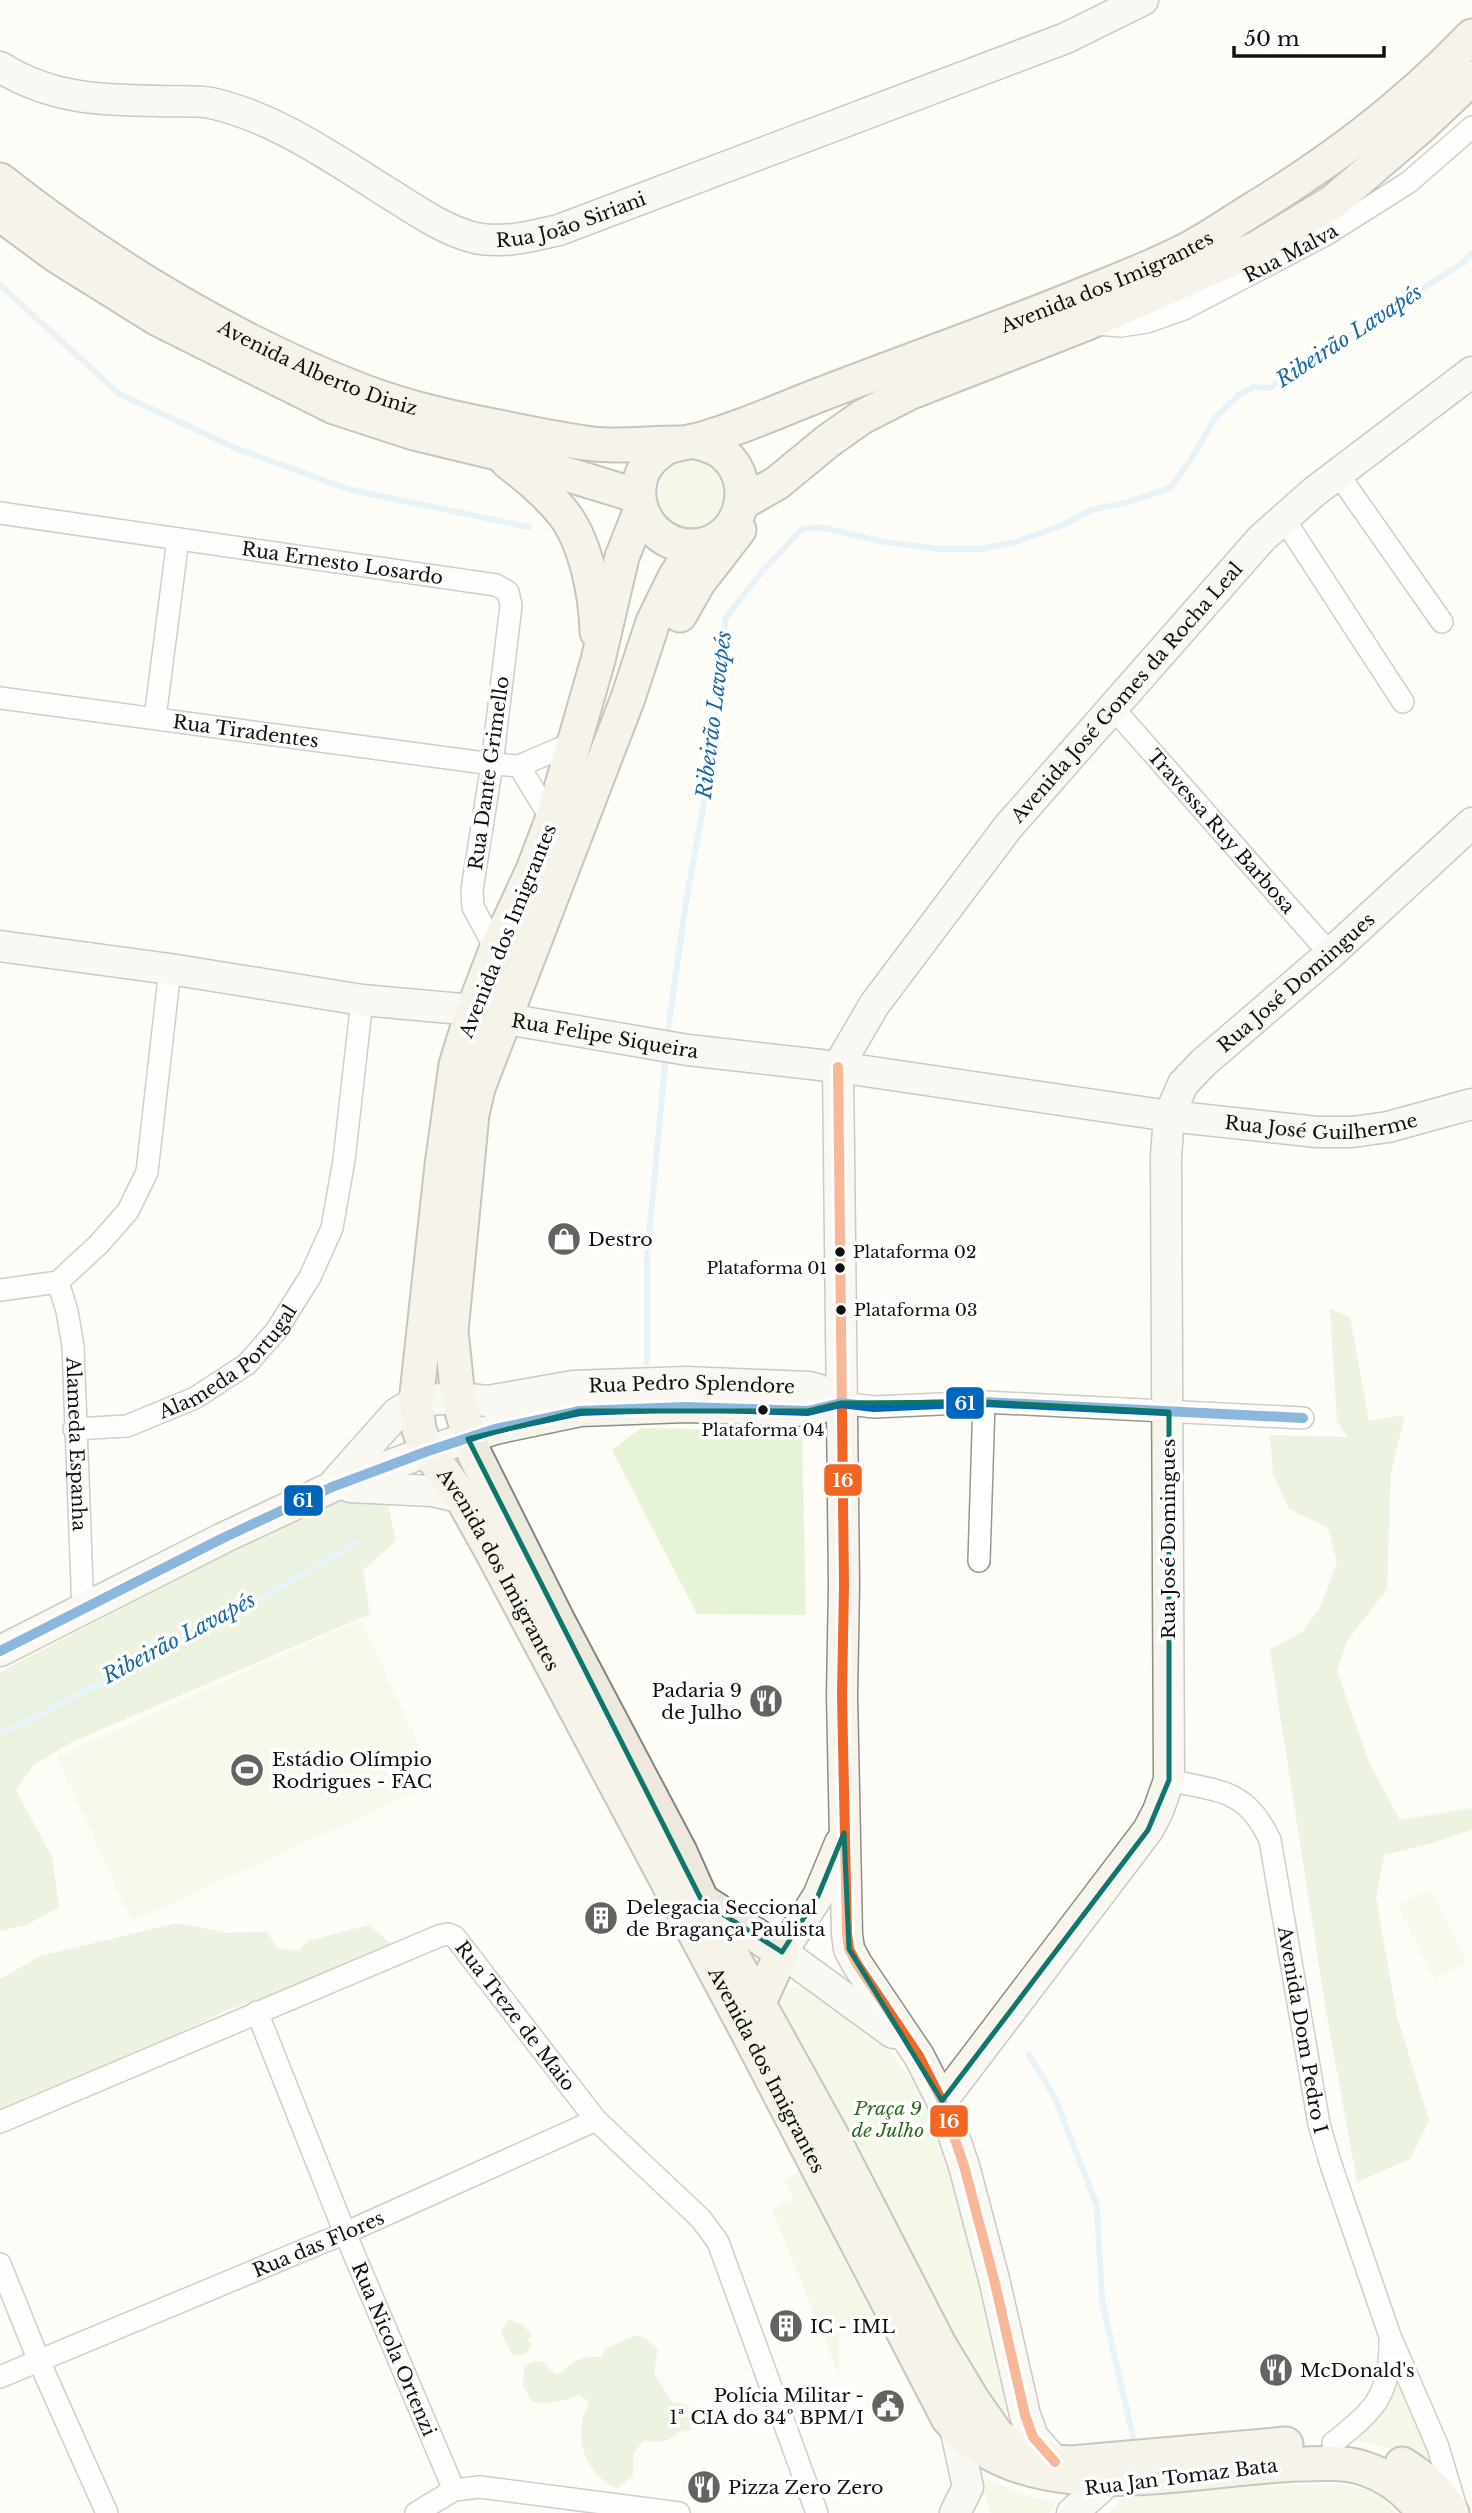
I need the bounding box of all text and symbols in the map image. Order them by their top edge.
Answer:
scale bar [1234,14,1384,58]
text: 50 m [1244,26,1300,52]
street label: Rua João Siriani [495,187,649,252]
street label: Rua Malva [1240,219,1342,287]
street label: Avenida dos Imigrantes [996,226,1217,338]
water label: Ribeirão Lavapés [1270,279,1427,394]
street label: Avenida Alberto Diniz [213,314,420,420]
street label: Rua Ernesto Losardo [240,537,445,589]
street label: Avenida José Gomes da Rocha Leal [1005,557,1247,828]
water label: Ribeirão Lavapés [691,629,737,802]
street label: Rua Dante Grimello [464,675,514,871]
street label: Rua Tiradentes [171,710,320,752]
street label: Travessa Ruy Barbosa [1143,744,1300,918]
street label: Avenida dos Imigrantes [454,821,561,1042]
street label: Rua José Domingues [1213,907,1379,1057]
street label: Rua Felipe Siqueira [510,1008,700,1063]
street label: Rua José Guilherme [1223,1108,1420,1144]
shop icon: Destro [545,1220,583,1258]
place label: Destro [588,1228,653,1251]
place label: Plataforma 02 [853,1242,976,1263]
marker: Plataforma 02 [833,1245,847,1259]
place label: Plataforma 01 [706,1258,827,1279]
marker: Plataforma 01 [833,1261,847,1275]
street label: Alameda Portugal [154,1300,301,1424]
place label: Plataforma 03 [854,1300,977,1321]
marker: Plataforma 03 [834,1303,848,1317]
street label: Alameda Espanha [62,1356,91,1532]
street label: Rua Pedro Splendore [588,1370,795,1398]
line badge: 61 [945,1386,985,1420]
text: 61 [954,1392,976,1415]
marker: Plataforma 04 [756,1403,770,1417]
place label: Plataforma 04 [702,1420,824,1441]
street label: Rua José Domingues [1157,1439,1180,1639]
street label: Avenida dos Imigrantes [432,1463,565,1675]
line badge: 16 [823,1463,863,1497]
text: 16 [832,1469,854,1492]
line badge: 61 [283,1484,324,1517]
text: 61 [292,1489,314,1512]
water label: Ribeirão Lavapés [97,1587,260,1690]
place label: Padaria 9 de Julho [652,1679,742,1724]
restaurant icon: Padaria 9 de Julho [747,1682,785,1720]
place label: Estádio Olímpio Rodrigues - FAC [272,1748,432,1793]
sports icon: Estádio Olímpio Rodrigues - FAC [228,1751,266,1789]
place label: Delegacia Seccional de Bragança Paulista [626,1896,826,1941]
building icon: Delegacia Seccional de Bragança Paulista [582,1899,620,1937]
street label: Avenida Dom Pedro I [1273,1924,1333,2136]
street label: Rua Treze de Maio [451,1936,581,2095]
street label: Avenida dos Imigrantes [703,1962,830,2177]
park label: Praça 9 de Julho [852,2097,924,2142]
line badge: 16 [929,2104,969,2138]
text: 16 [938,2110,960,2133]
street label: Rua das Flores [249,2205,388,2282]
street label: Rua Nicola Ortenzi [347,2259,442,2440]
building icon: IC - IML [767,2307,805,2345]
place label: IC - IML [810,2315,895,2338]
restaurant icon: McDonald's [1257,2351,1295,2389]
place label: McDonald's [1300,2359,1415,2382]
place label: Polícia Militar - 1ª CIA do 34º BPM/I [669,2384,864,2429]
public building icon: Polícia Militar - 1ª CIA do 34º BPM/I [869,2387,907,2425]
street label: Rua Jan Tomaz Bata [1083,2454,1279,2500]
restaurant icon: Pizza Zero Zero [685,2468,723,2506]
place label: Pizza Zero Zero [728,2476,884,2499]

